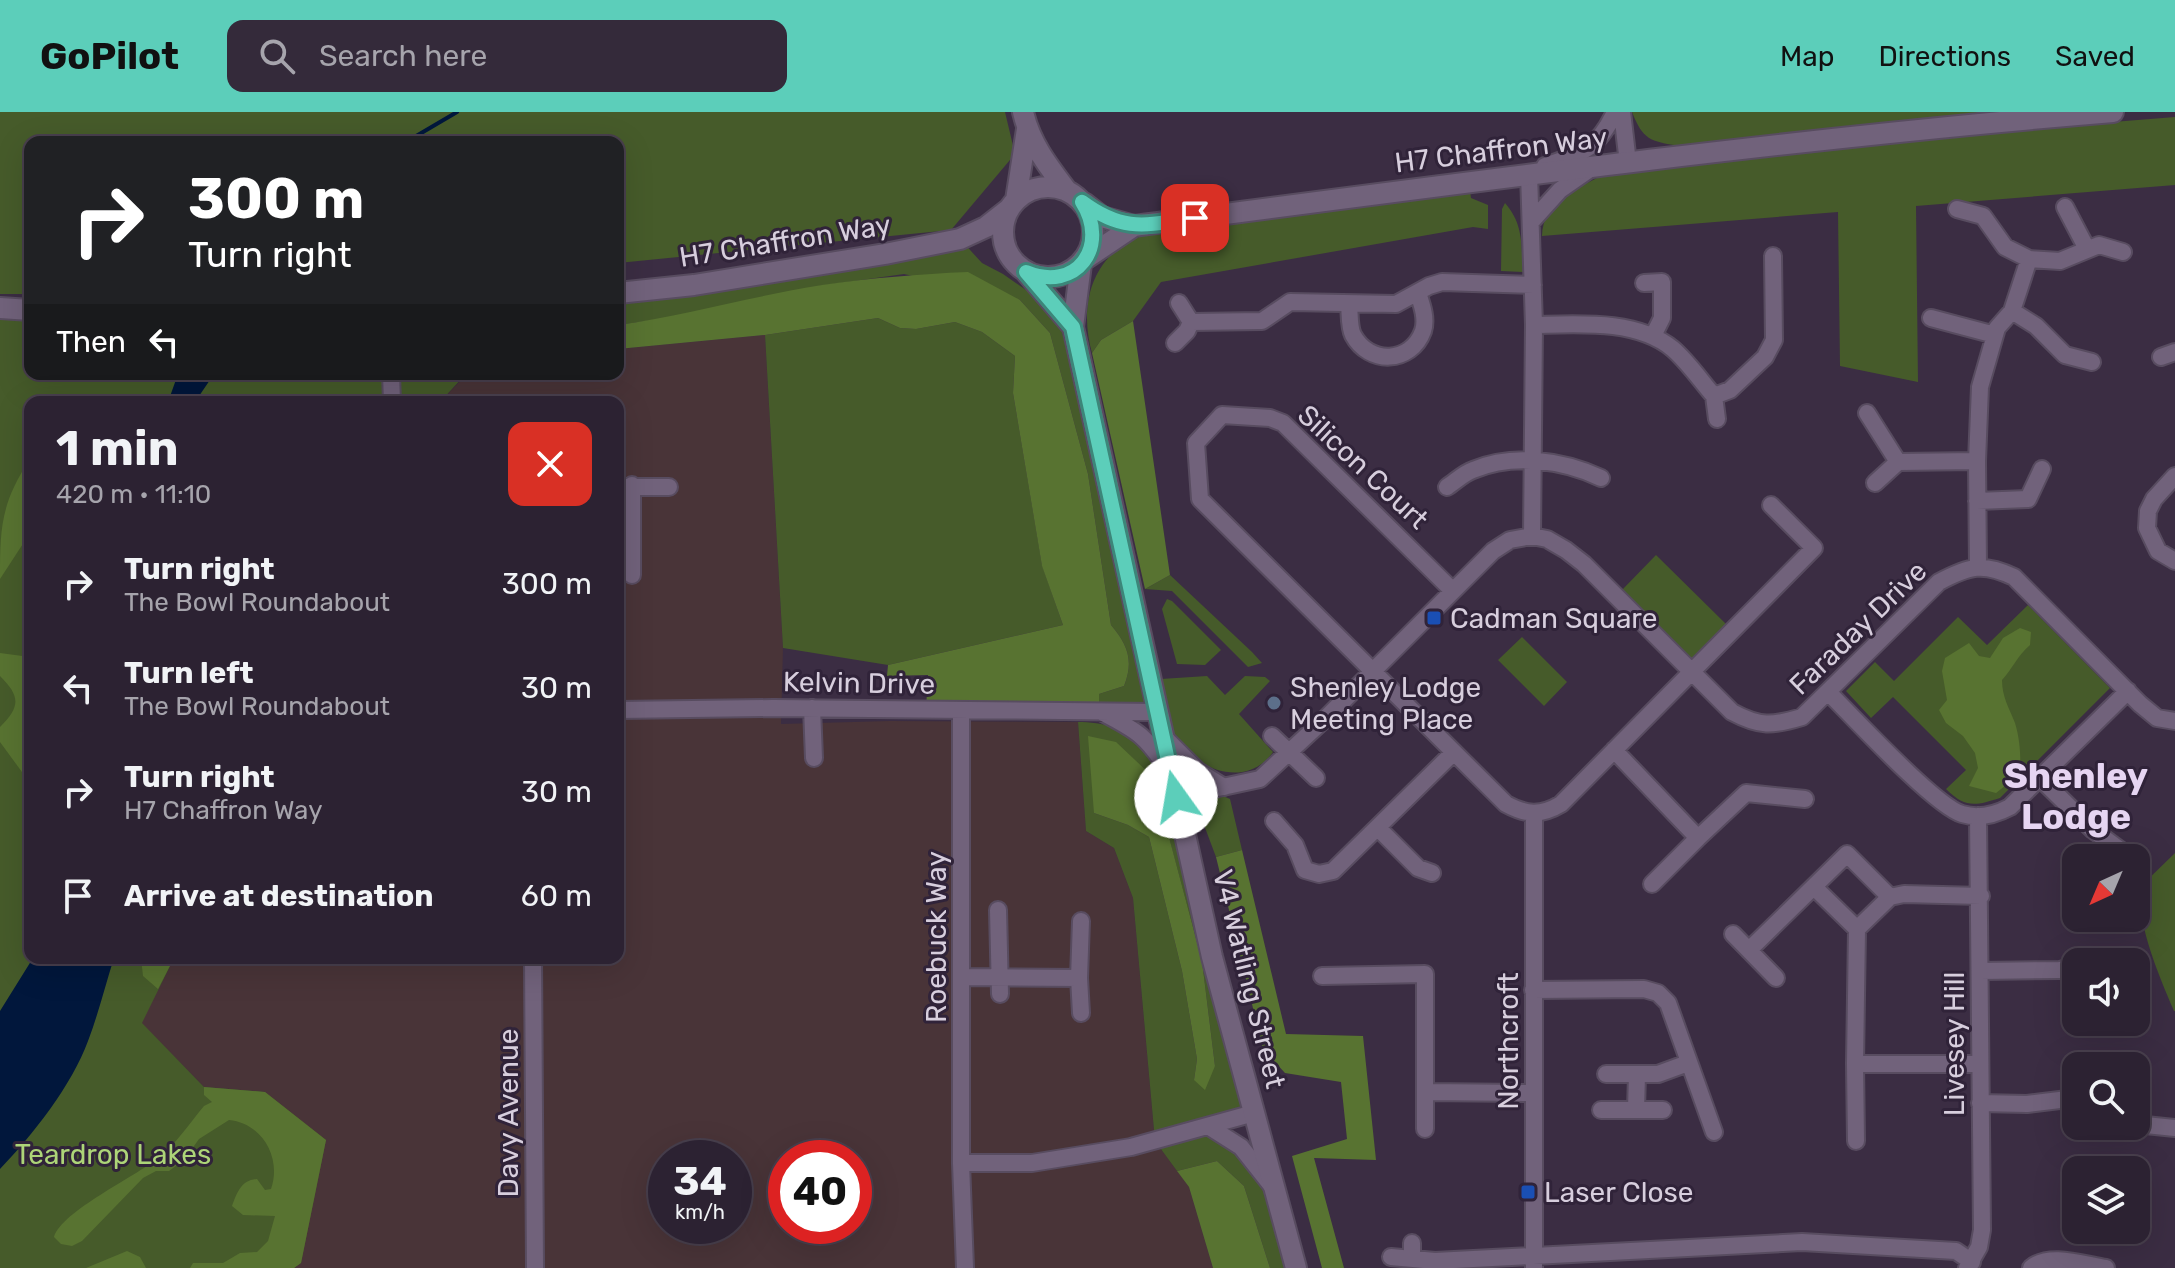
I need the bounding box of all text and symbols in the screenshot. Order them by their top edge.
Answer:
search box [227,20,787,92]
text: GoPilot [40,33,179,79]
icon: search [255,34,299,78]
text: Search here [319,38,487,74]
text: Map [1780,40,1834,73]
text: Directions [1878,40,2011,73]
text: Saved [2055,40,2135,73]
street label: H7 Chaffron Way [1393,121,1609,179]
text: 300 m [188,166,364,232]
icon: right [56,168,160,272]
pin [1161,184,1229,252]
icon: arrive [1173,196,1217,240]
street label: H7 Chaffron Way [677,208,893,274]
text: Turn right [188,233,352,276]
icon: left [142,320,186,364]
text: Then [56,324,126,360]
street label: Silicon Court [1291,398,1435,536]
text: 1 min [56,420,179,477]
button: close [508,422,592,506]
text: 420 m · 11:10 [56,479,211,510]
text: Turn right [124,551,275,587]
street label: Faraday Drive [1783,554,1933,702]
icon: right [56,562,100,606]
text: 300 m [502,566,592,602]
text: The Bowl Roundabout [124,587,390,618]
place label: Cadman Square [1450,602,1657,635]
marker: Cadman Square [1425,609,1443,627]
text: Turn left [124,655,254,691]
street label: Kelvin Drive [783,665,935,701]
icon: left [56,666,100,710]
text: 30 m [521,670,592,706]
place label: Shenley Lodge Meeting Place [1290,671,1481,736]
text: The Bowl Roundabout [124,691,390,722]
marker: Shenley Lodge Meeting Place [1265,694,1283,712]
district label: Shenley Lodge [2004,754,2148,838]
position arrow [1134,755,1218,839]
text: Turn right [124,759,275,795]
icon: right [56,770,100,814]
text: 30 m [521,774,592,810]
text: H7 Chaffron Way [124,795,323,826]
north arrow [2062,844,2150,932]
map controls [2062,844,2150,1244]
street label: Roebuck Way [920,851,953,1023]
street label: V4 Watling Street [1206,866,1292,1092]
icon: arrive [56,874,100,918]
text: Arrive at destination [124,878,434,914]
text: 60 m [521,878,592,914]
button: sound [2062,948,2150,1036]
street label: Northcroft [1492,972,1525,1110]
street label: Livesey Hill [1938,972,1971,1116]
street label: Davy Avenue [492,1029,525,1197]
button: search [2062,1052,2150,1140]
park label: Teardrop Lakes [15,1138,211,1171]
speed limit sign: 40 [768,1140,872,1244]
button: layers [2062,1156,2150,1244]
text: 34 [673,1158,727,1205]
place label: Laser Close [1544,1176,1694,1209]
marker: Laser Close [1519,1183,1537,1201]
text: km/h [675,1200,725,1224]

